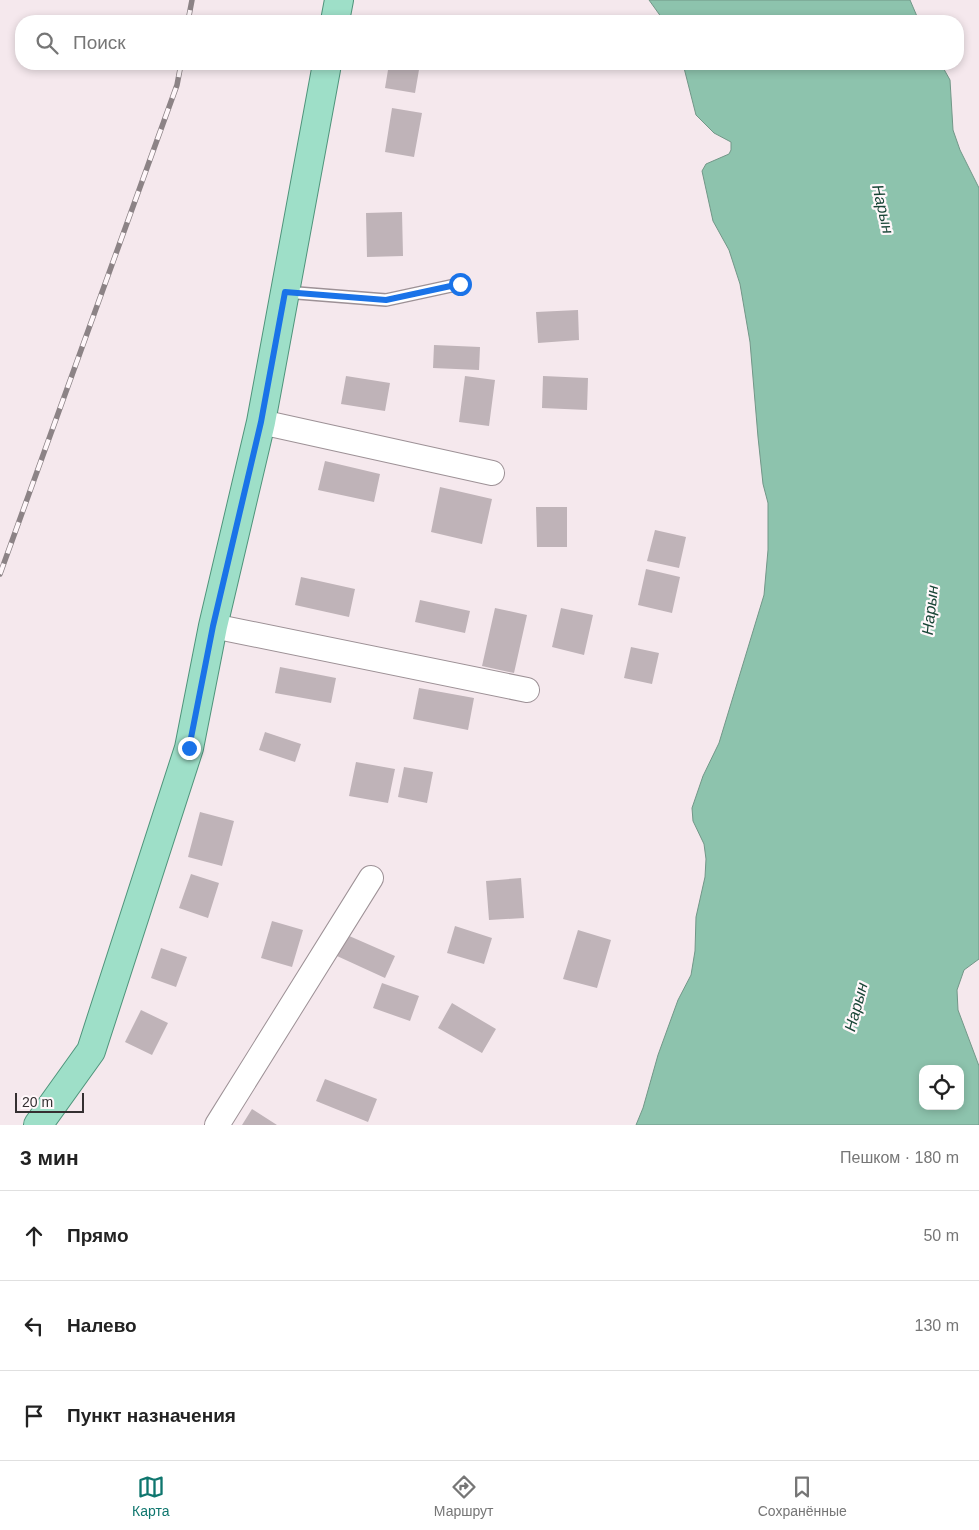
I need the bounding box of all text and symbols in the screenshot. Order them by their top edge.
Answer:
search box [15,15,964,70]
icon: search [33,29,61,57]
text: Поиск [73,32,126,53]
water label: Нарын [869,183,897,235]
route start [449,273,472,296]
water label: Нарын [919,584,941,636]
route end [178,737,201,760]
water label: Нарын [841,981,871,1033]
map controls [919,1065,964,1110]
button: locate [919,1065,964,1110]
scale bar [15,1090,84,1113]
text: 20 m [22,1094,53,1110]
text: 3 мин [20,1146,79,1169]
text: Пешком · 180 m [840,1149,959,1166]
icon: ahead [20,1222,48,1250]
text: Прямо [67,1225,129,1246]
text: 50 m [923,1227,959,1244]
icon: left [20,1312,48,1340]
text: Налево [67,1315,137,1336]
text: 130 m [915,1317,959,1334]
icon: arrive [20,1402,48,1430]
text: Пункт назначения [67,1405,236,1426]
tab: Карта [132,1473,170,1519]
tab: Маршрут [434,1473,493,1519]
tab: Сохранённые [758,1473,847,1519]

